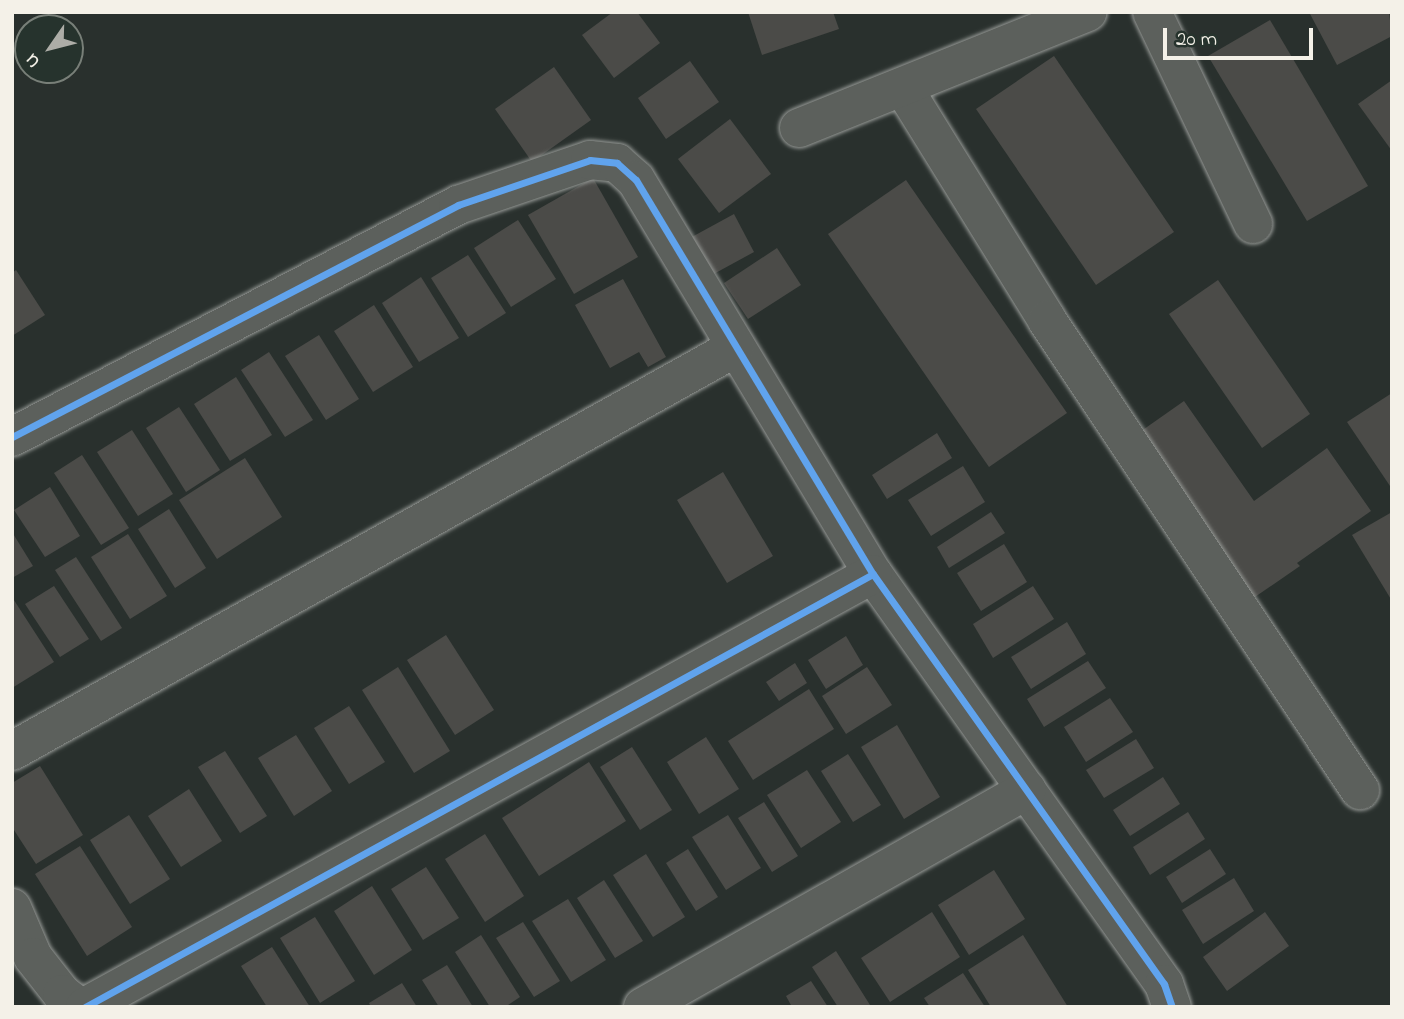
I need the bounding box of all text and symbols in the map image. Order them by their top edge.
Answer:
north arrow [14,14,84,84]
scale bar [1166,14,1316,58]
text: 20 m [1176,25,1217,55]
text: U [19,48,48,73]

